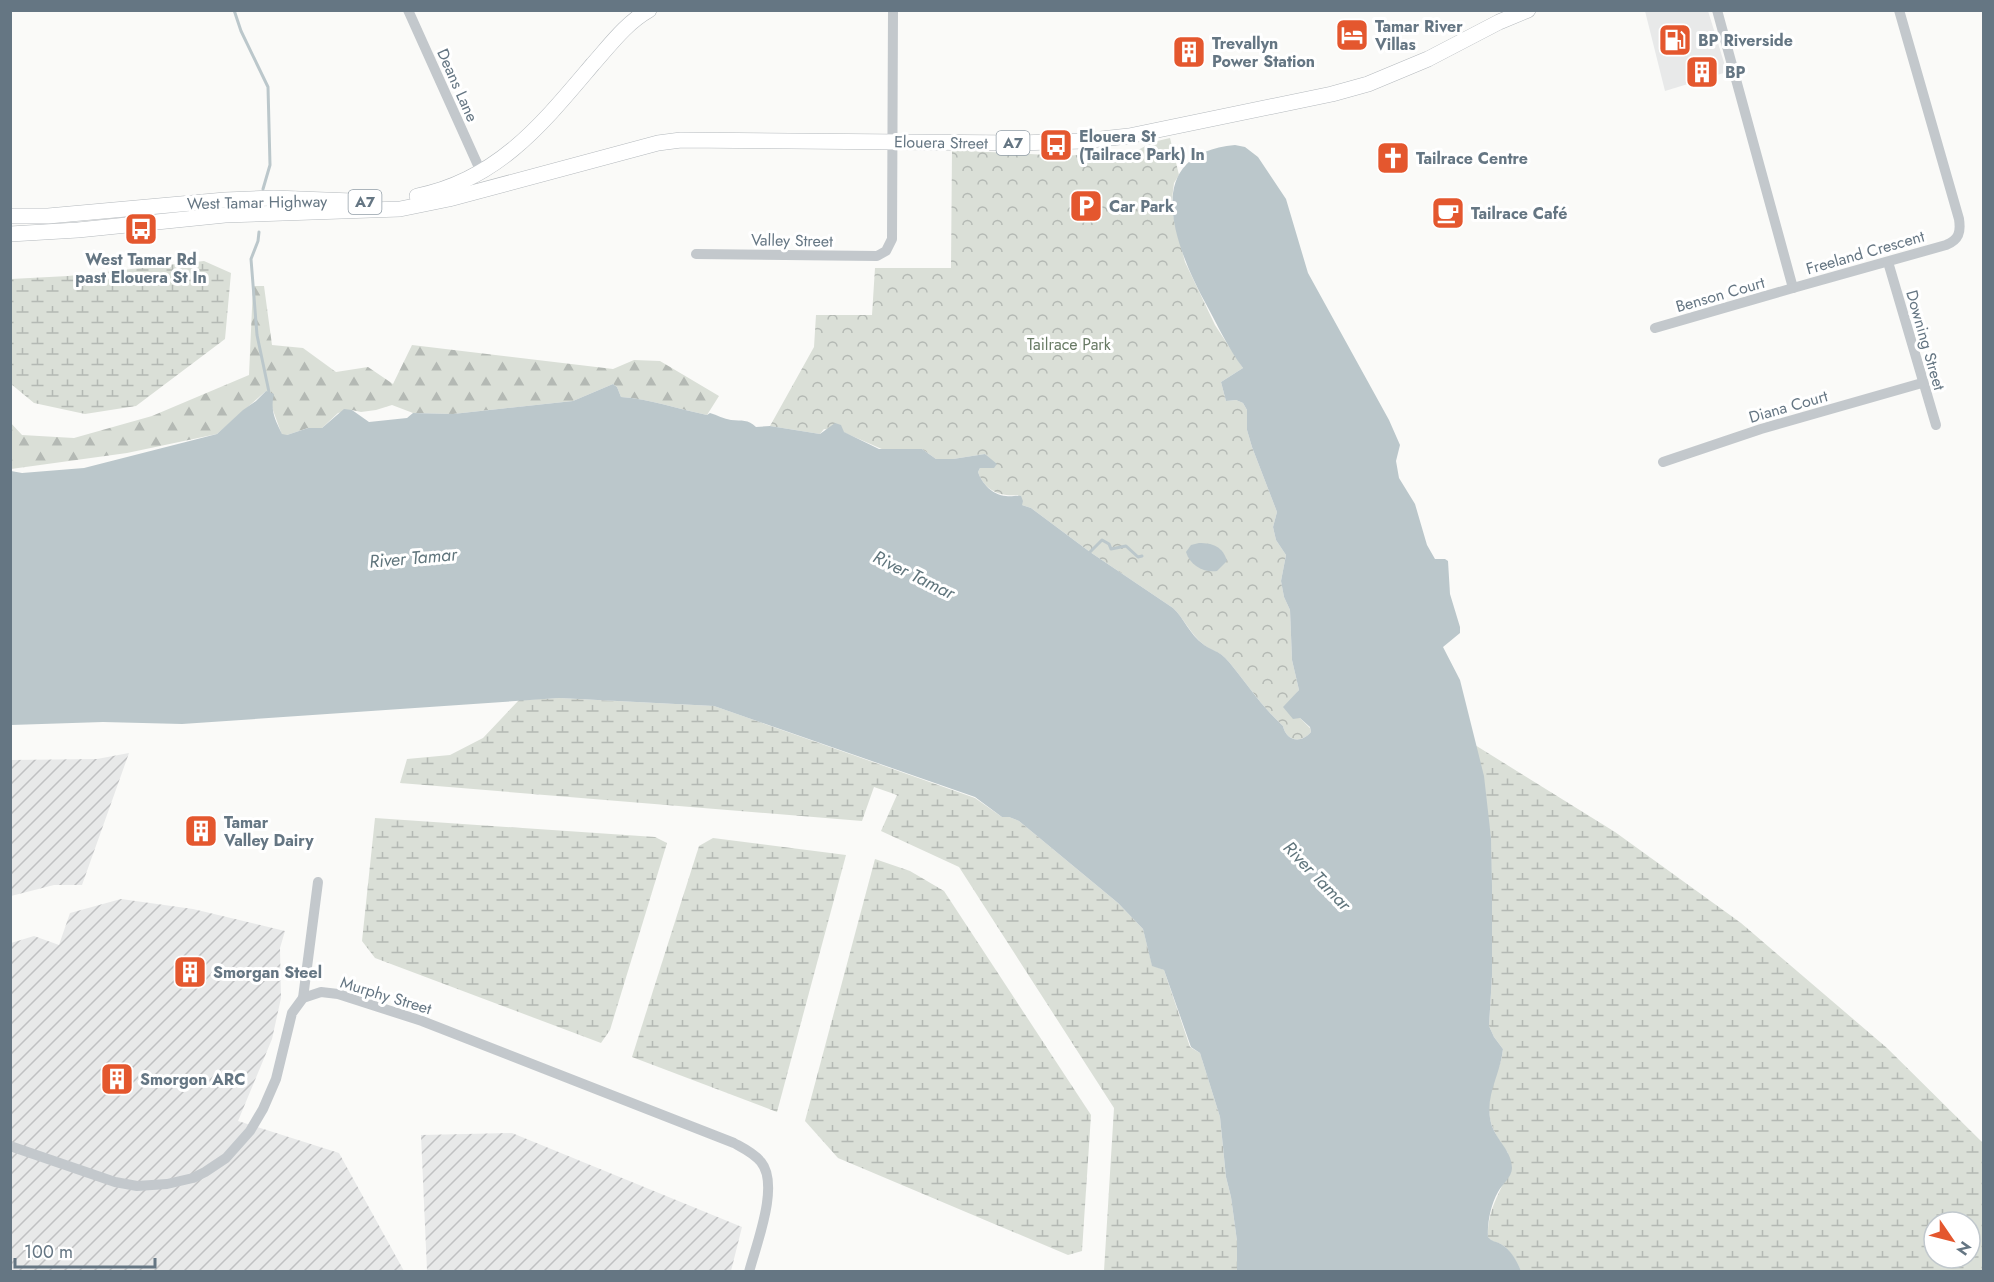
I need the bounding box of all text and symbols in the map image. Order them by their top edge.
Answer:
place label: Tamar River Villas [1374,15,1463,56]
hotel icon: Tamar River Villas [1334,17,1370,53]
fuel station icon: BP Riverside [1657,22,1693,58]
place label: BP Riverside [1698,29,1793,52]
place label: Trevallyn Power Station [1212,32,1315,73]
building icon: Trevallyn Power Station [1171,34,1207,70]
street label: Deans Lane [431,45,484,126]
building icon: BP [1684,54,1720,90]
place label: BP [1725,61,1746,84]
place label: Elouera St (Tailrace Park) In [1079,125,1205,166]
bus stop icon: Elouera St (Tailrace Park) In [1038,127,1074,163]
street label: Elouera Street [894,130,988,155]
road number: A7 [996,131,1030,155]
church icon: Tailrace Centre [1375,140,1411,176]
place label: Tailrace Centre [1416,147,1528,170]
parking icon: Car Park [1068,188,1104,224]
street label: West Tamar Highway [187,190,328,215]
road number: A7 [348,190,382,214]
place label: Car Park [1109,195,1175,218]
cafe icon: Tailrace Café [1430,195,1466,231]
place label: Tailrace Café [1471,202,1567,225]
bus stop icon: West Tamar Rd past Elouera St In [123,211,159,247]
street label: Freeland Crescent [1803,225,1927,280]
street label: Valley Street [751,228,833,253]
place label: West Tamar Rd past Elouera St In [75,248,207,289]
street label: Benson Court [1673,271,1767,318]
street label: Downing Street [1900,287,1951,393]
park label: Tailrace Park [1027,333,1112,356]
street label: Diana Court [1746,384,1830,429]
water label: River Tamar [368,541,459,575]
water label: River Tamar [869,544,960,606]
place label: Tamar Valley Dairy [223,811,314,852]
building icon: Tamar Valley Dairy [183,813,219,849]
water label: River Tamar [1277,835,1358,917]
building icon: Smorgan Steel [172,954,208,990]
place label: Smorgan Steel [213,961,322,984]
street label: Murphy Street [337,971,434,1020]
building icon: Smorgon ARC [99,1061,135,1097]
place label: Smorgon ARC [140,1068,245,1091]
north arrow [1922,1210,1982,1270]
scale bar [15,1231,154,1269]
text: N [1951,1237,1977,1260]
text: 100 m [24,1239,73,1265]

